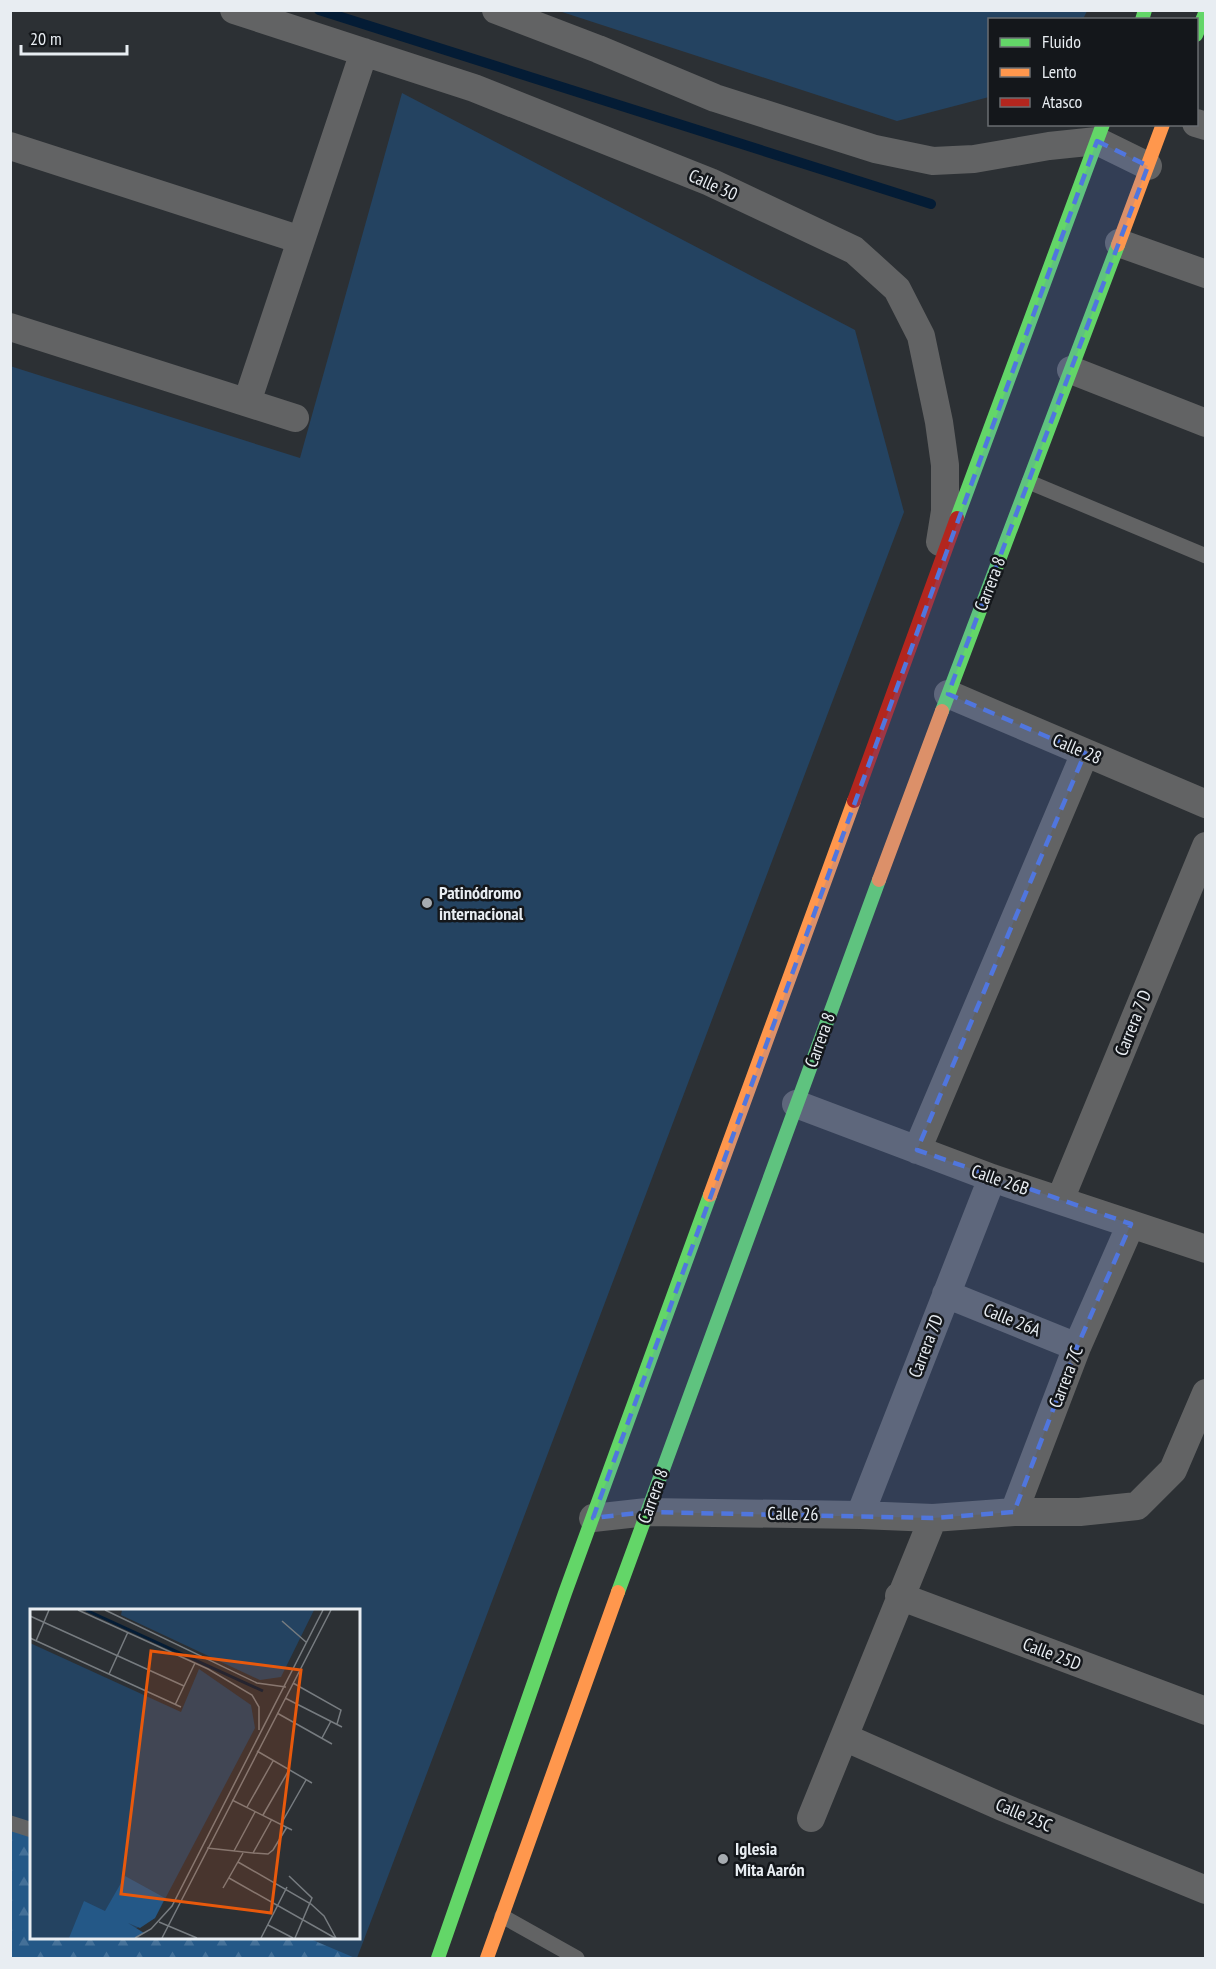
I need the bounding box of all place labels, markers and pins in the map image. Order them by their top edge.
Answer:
place label: Patinódromo internacional [439,881,524,925]
marker: Patinódromo internacional [420,896,434,910]
place label: Iglesia Mita Aarón [735,1837,805,1881]
marker: Iglesia Mita Aarón [716,1852,730,1866]

